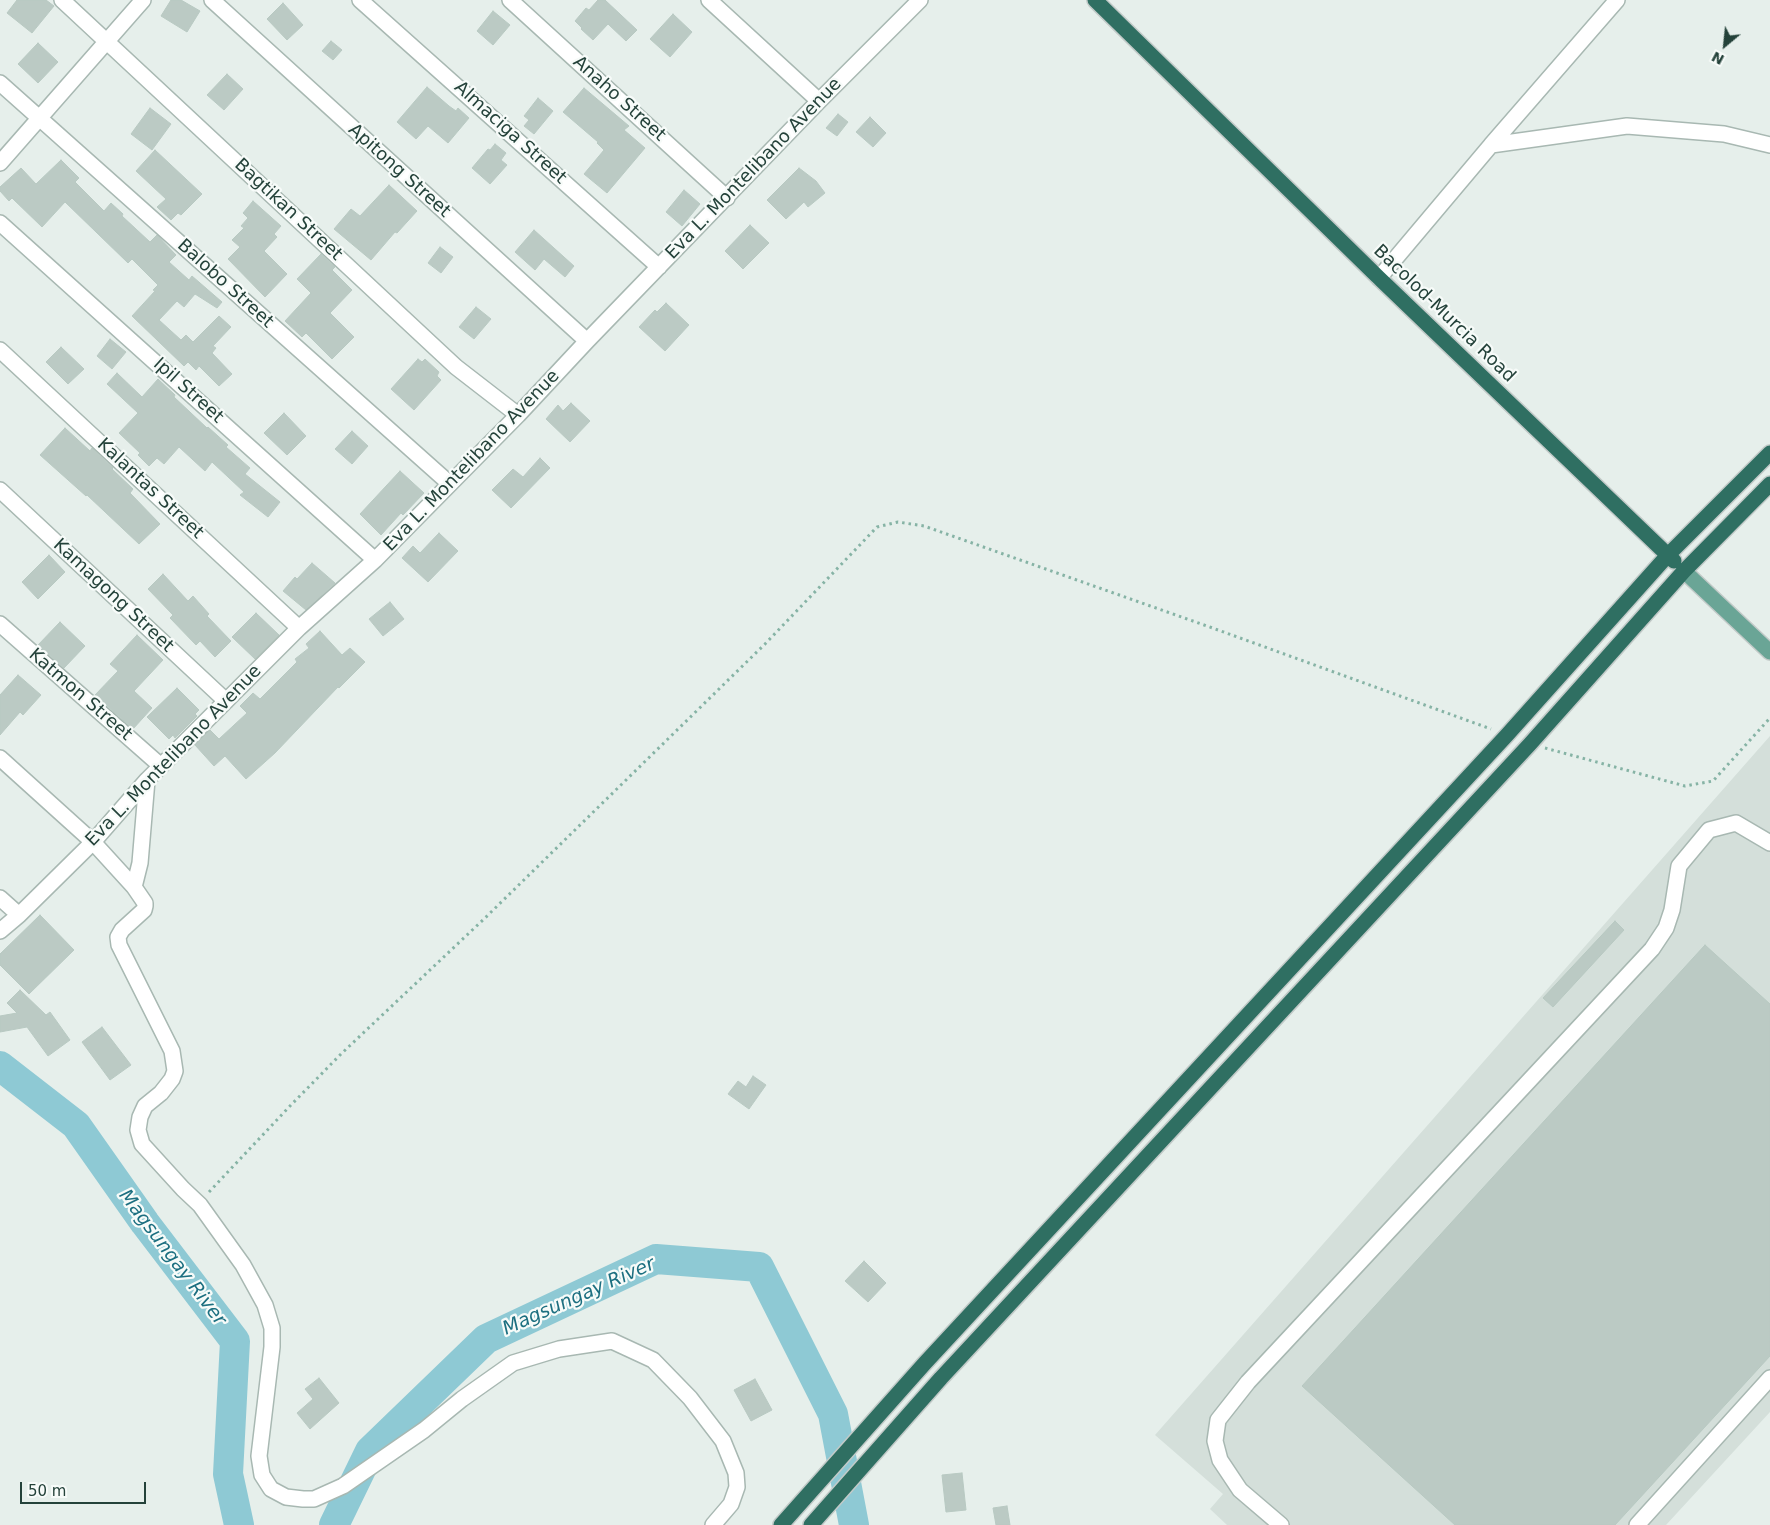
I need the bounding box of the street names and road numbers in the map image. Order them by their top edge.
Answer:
street label: Anaho Street [568,52,670,146]
street label: Eva L. Montelibano Avenue [662,74,846,264]
street label: Almaciga Street [449,77,571,189]
street label: Apitong Street [343,119,455,223]
street label: Bagtikan Street [230,154,346,266]
street label: Balobo Street [172,235,278,333]
street label: Bacolod-Murcia Road [1369,241,1519,387]
street label: Ipil Street [148,354,228,428]
street label: Eva L. Montelibano Avenue [380,366,564,556]
street label: Kalantas Street [92,434,208,544]
street label: Kamagong Street [48,535,178,657]
street label: Katmon Street [24,644,136,746]
street label: Eva L. Montelibano Avenue [82,661,266,851]

